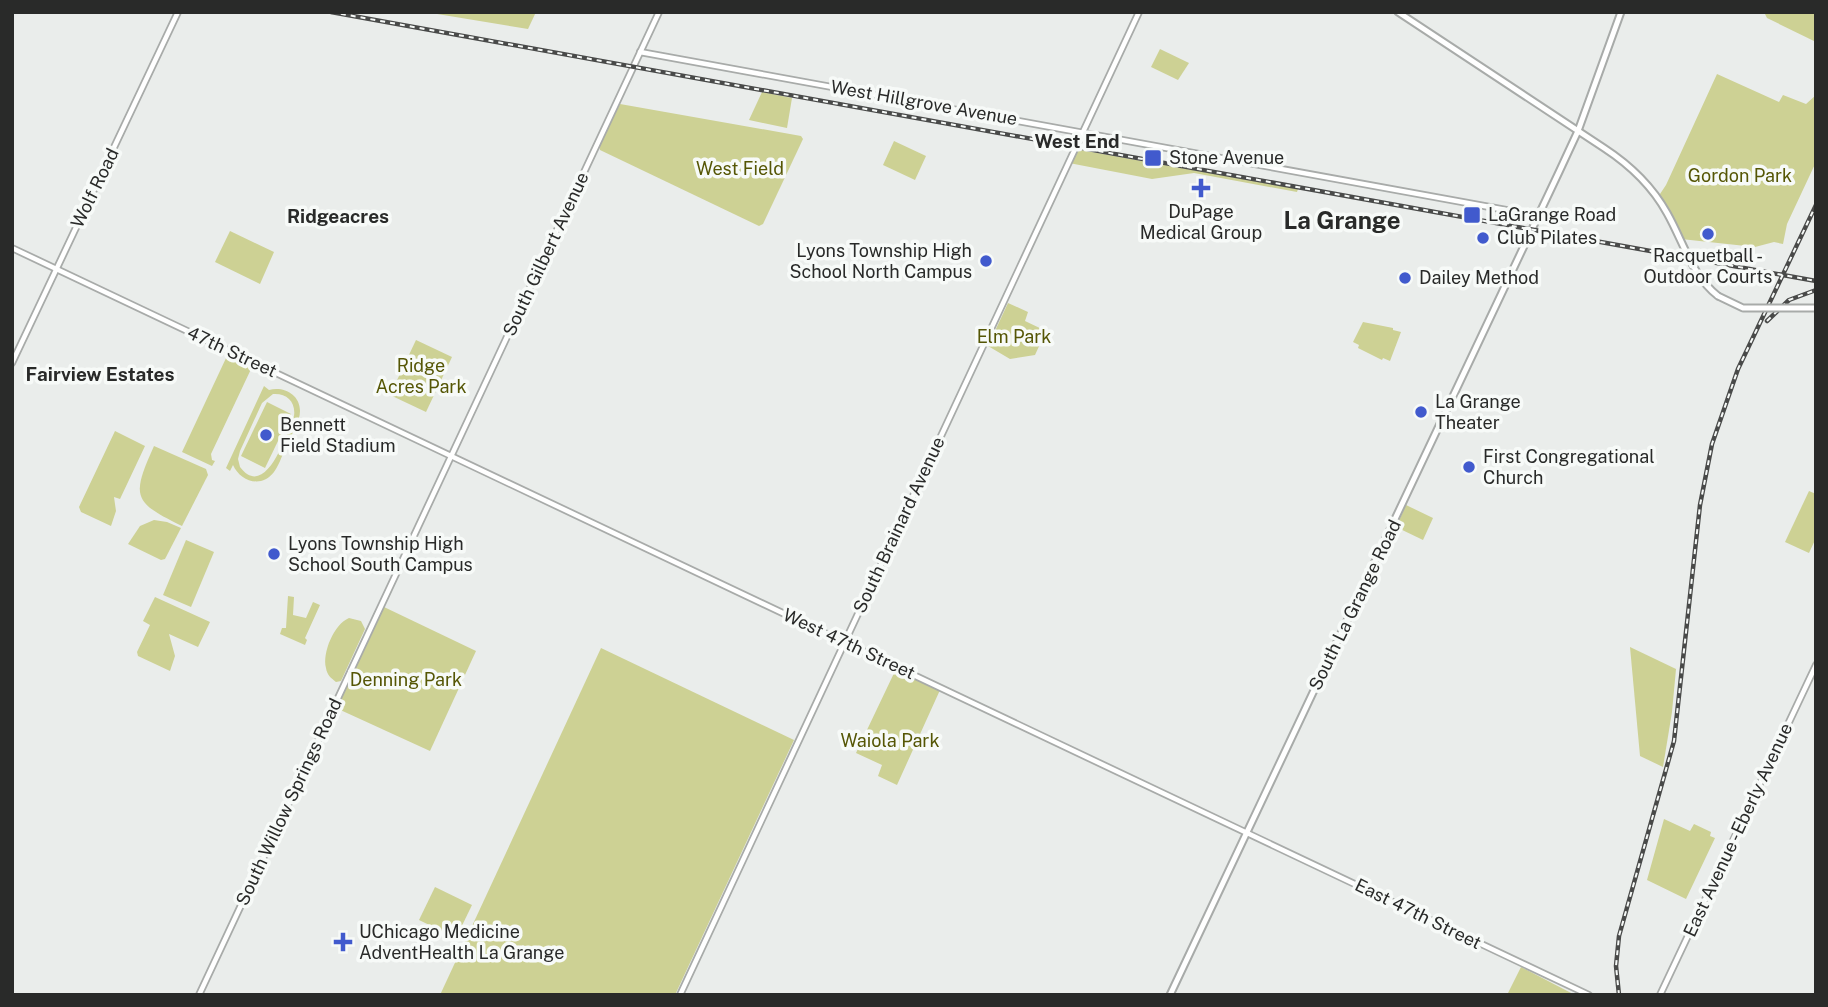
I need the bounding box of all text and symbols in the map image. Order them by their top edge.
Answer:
street label: West Hillgrove Avenue [829,76,1019,129]
district label: West End [1034,130,1120,152]
street label: Wolf Road [66,145,123,231]
place label: Stone Avenue [1169,147,1284,168]
marker: Stone Avenue [1143,148,1163,168]
park label: West Field [696,158,784,179]
park label: Gordon Park [1688,165,1792,186]
street label: South Gilbert Avenue [498,168,593,339]
marker: DuPage Medical Group [1191,178,1211,198]
place label: DuPage Medical Group [1140,201,1262,243]
place label: LaGrange Road [1488,204,1616,225]
district label: Ridgeacres [287,205,389,227]
marker: LaGrange Road [1462,205,1482,225]
district label: La Grange [1284,206,1400,234]
marker: Racquetball - Outdoor Courts [1700,226,1716,242]
place label: Club Pilates [1497,227,1597,248]
marker: Club Pilates [1475,230,1491,246]
place label: Lyons Township High School North Campus [790,240,972,282]
place label: Racquetball - Outdoor Courts [1644,245,1772,287]
marker: Lyons Township High School North Campus [978,253,994,269]
place label: Dailey Method [1419,267,1539,288]
marker: Dailey Method [1397,270,1413,286]
street label: 47th Street [184,322,280,381]
park label: Elm Park [977,326,1051,347]
park label: Ridge Acres Park [375,355,467,397]
district label: Fairview Estates [26,363,174,385]
place label: La Grange Theater [1435,391,1521,433]
marker: La Grange Theater [1413,404,1429,420]
place label: Bennett Field Stadium [280,414,396,456]
marker: Bennett Field Stadium [258,427,274,443]
street label: South Brainard Avenue [848,433,949,616]
place label: First Congregational Church [1483,446,1655,488]
marker: First Congregational Church [1461,459,1477,475]
street label: South La Grange Road [1304,516,1405,693]
place label: Lyons Township High School South Campus [288,533,473,575]
marker: Lyons Township High School South Campus [266,546,282,562]
street label: West 47th Street [780,604,919,683]
park label: Denning Park [350,669,462,690]
street label: South Willow Springs Road [231,695,346,909]
street label: East Avenue - Eberly Avenue [1679,720,1796,940]
park label: Waiola Park [840,730,940,751]
street label: East 47th Street [1352,874,1485,953]
place label: UChicago Medicine AdventHealth La Grange [359,921,564,963]
marker: UChicago Medicine AdventHealth La Grange [333,932,353,952]

